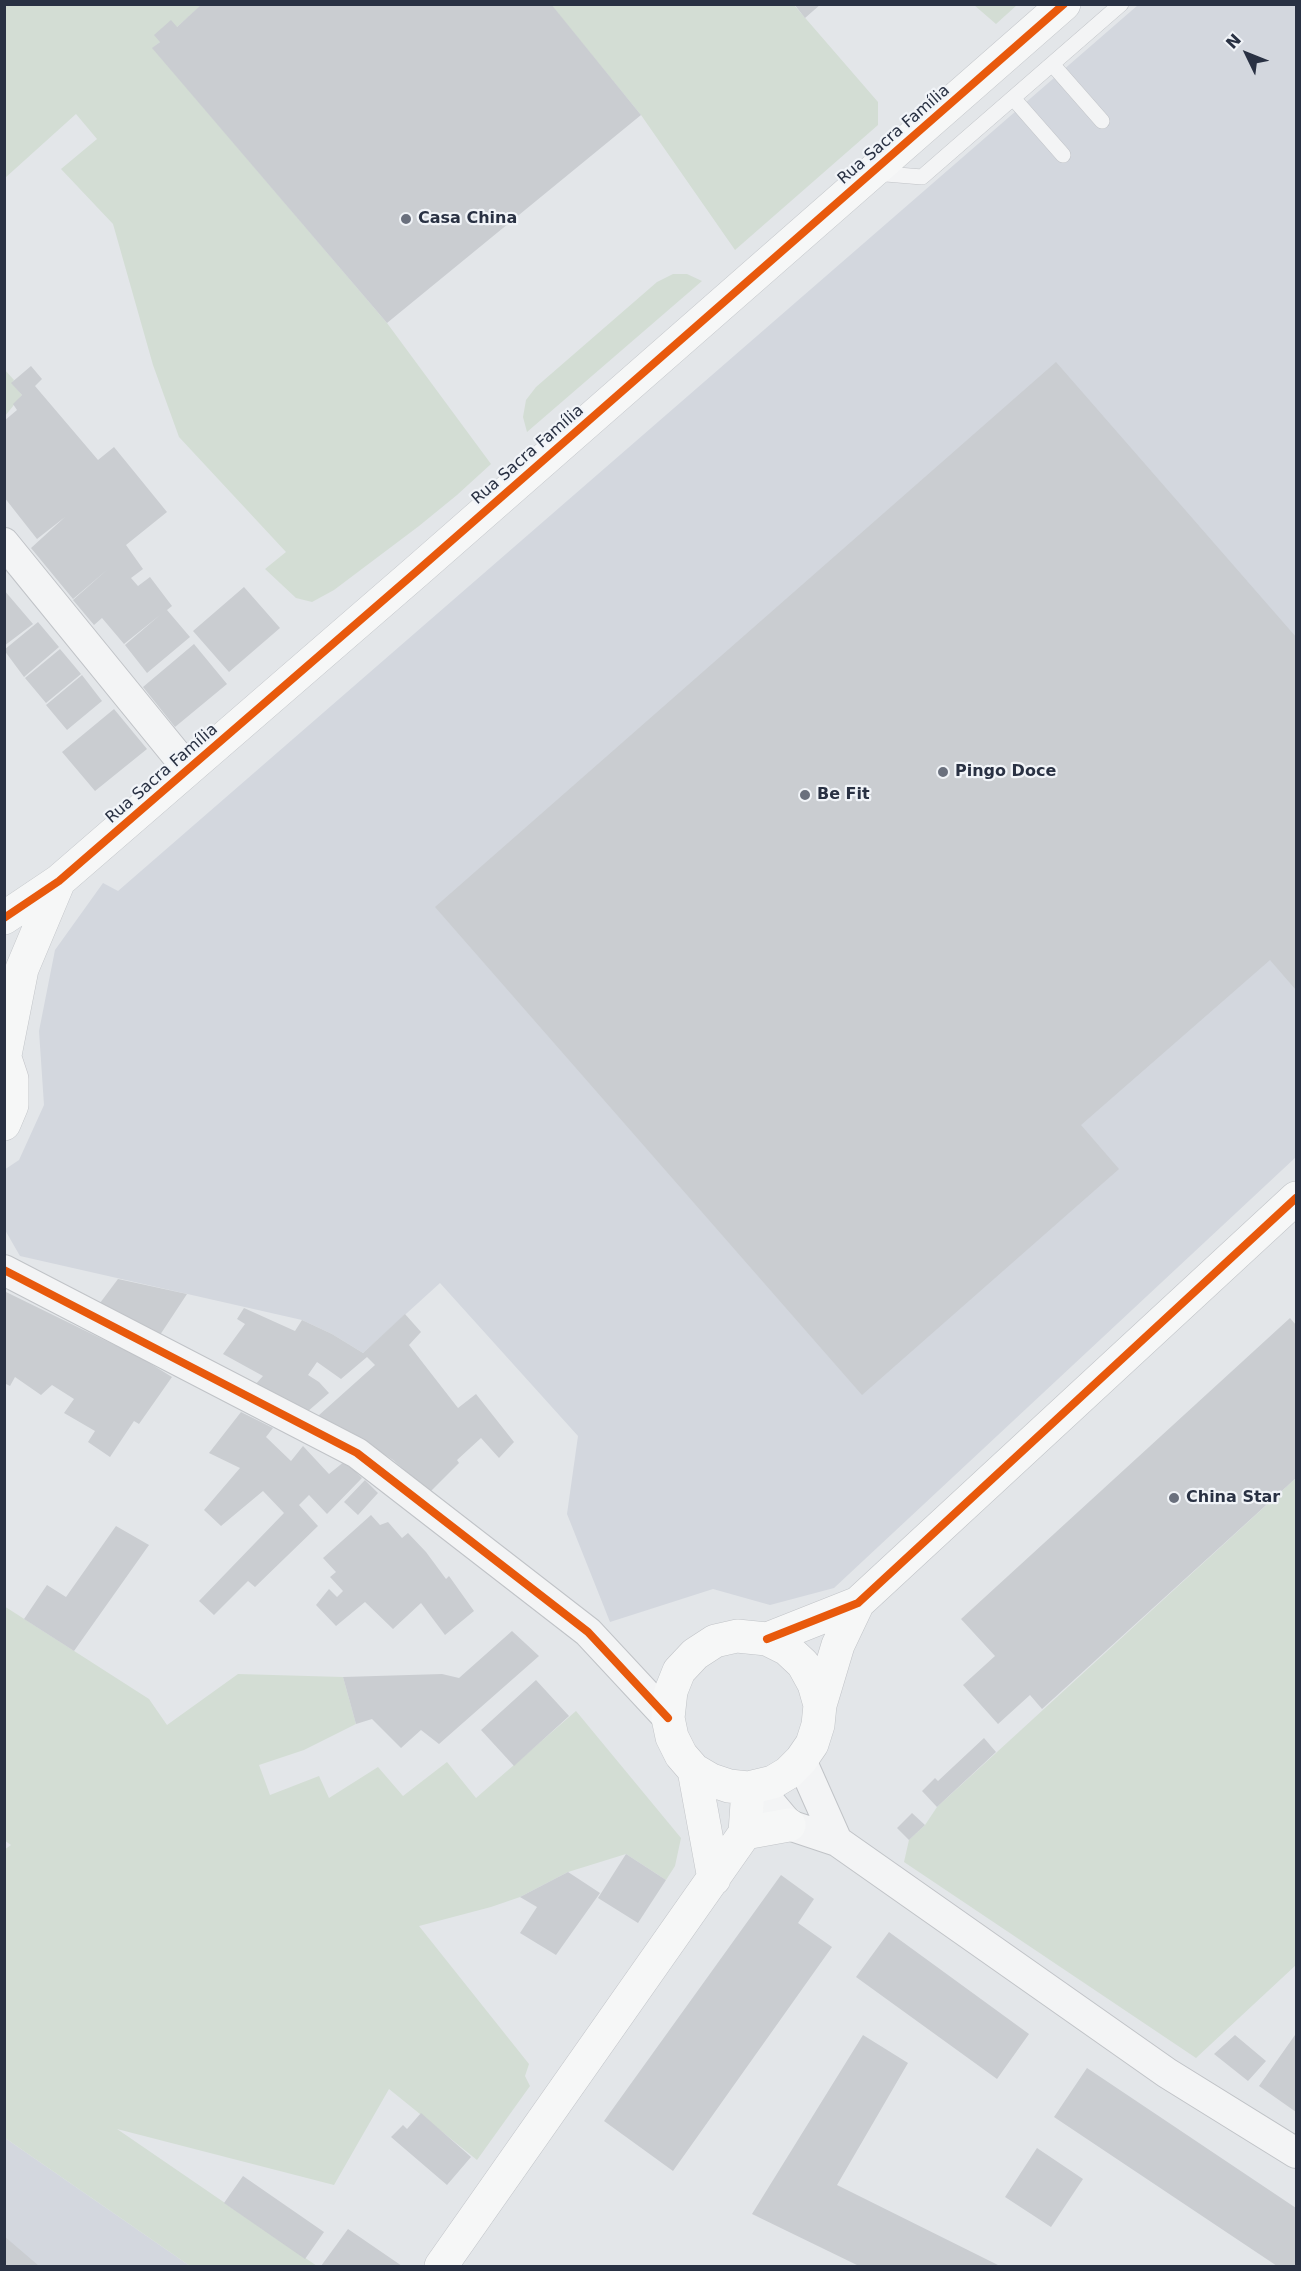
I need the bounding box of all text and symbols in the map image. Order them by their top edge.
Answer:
north arrow [1217,24,1277,84]
text: N [1222,30,1245,53]
street label: Rua Sacra Família [834,81,954,189]
place label: Casa China [418,209,517,229]
marker: Casa China [399,212,413,226]
street label: Rua Sacra Família [468,401,588,509]
street label: Rua Sacra Família [102,720,222,828]
place label: Pingo Doce [955,762,1056,782]
marker: Pingo Doce [936,765,950,779]
place label: Be Fit [817,785,870,805]
marker: Be Fit [798,788,812,802]
place label: China Star [1186,1488,1280,1508]
marker: China Star [1167,1491,1181,1505]

